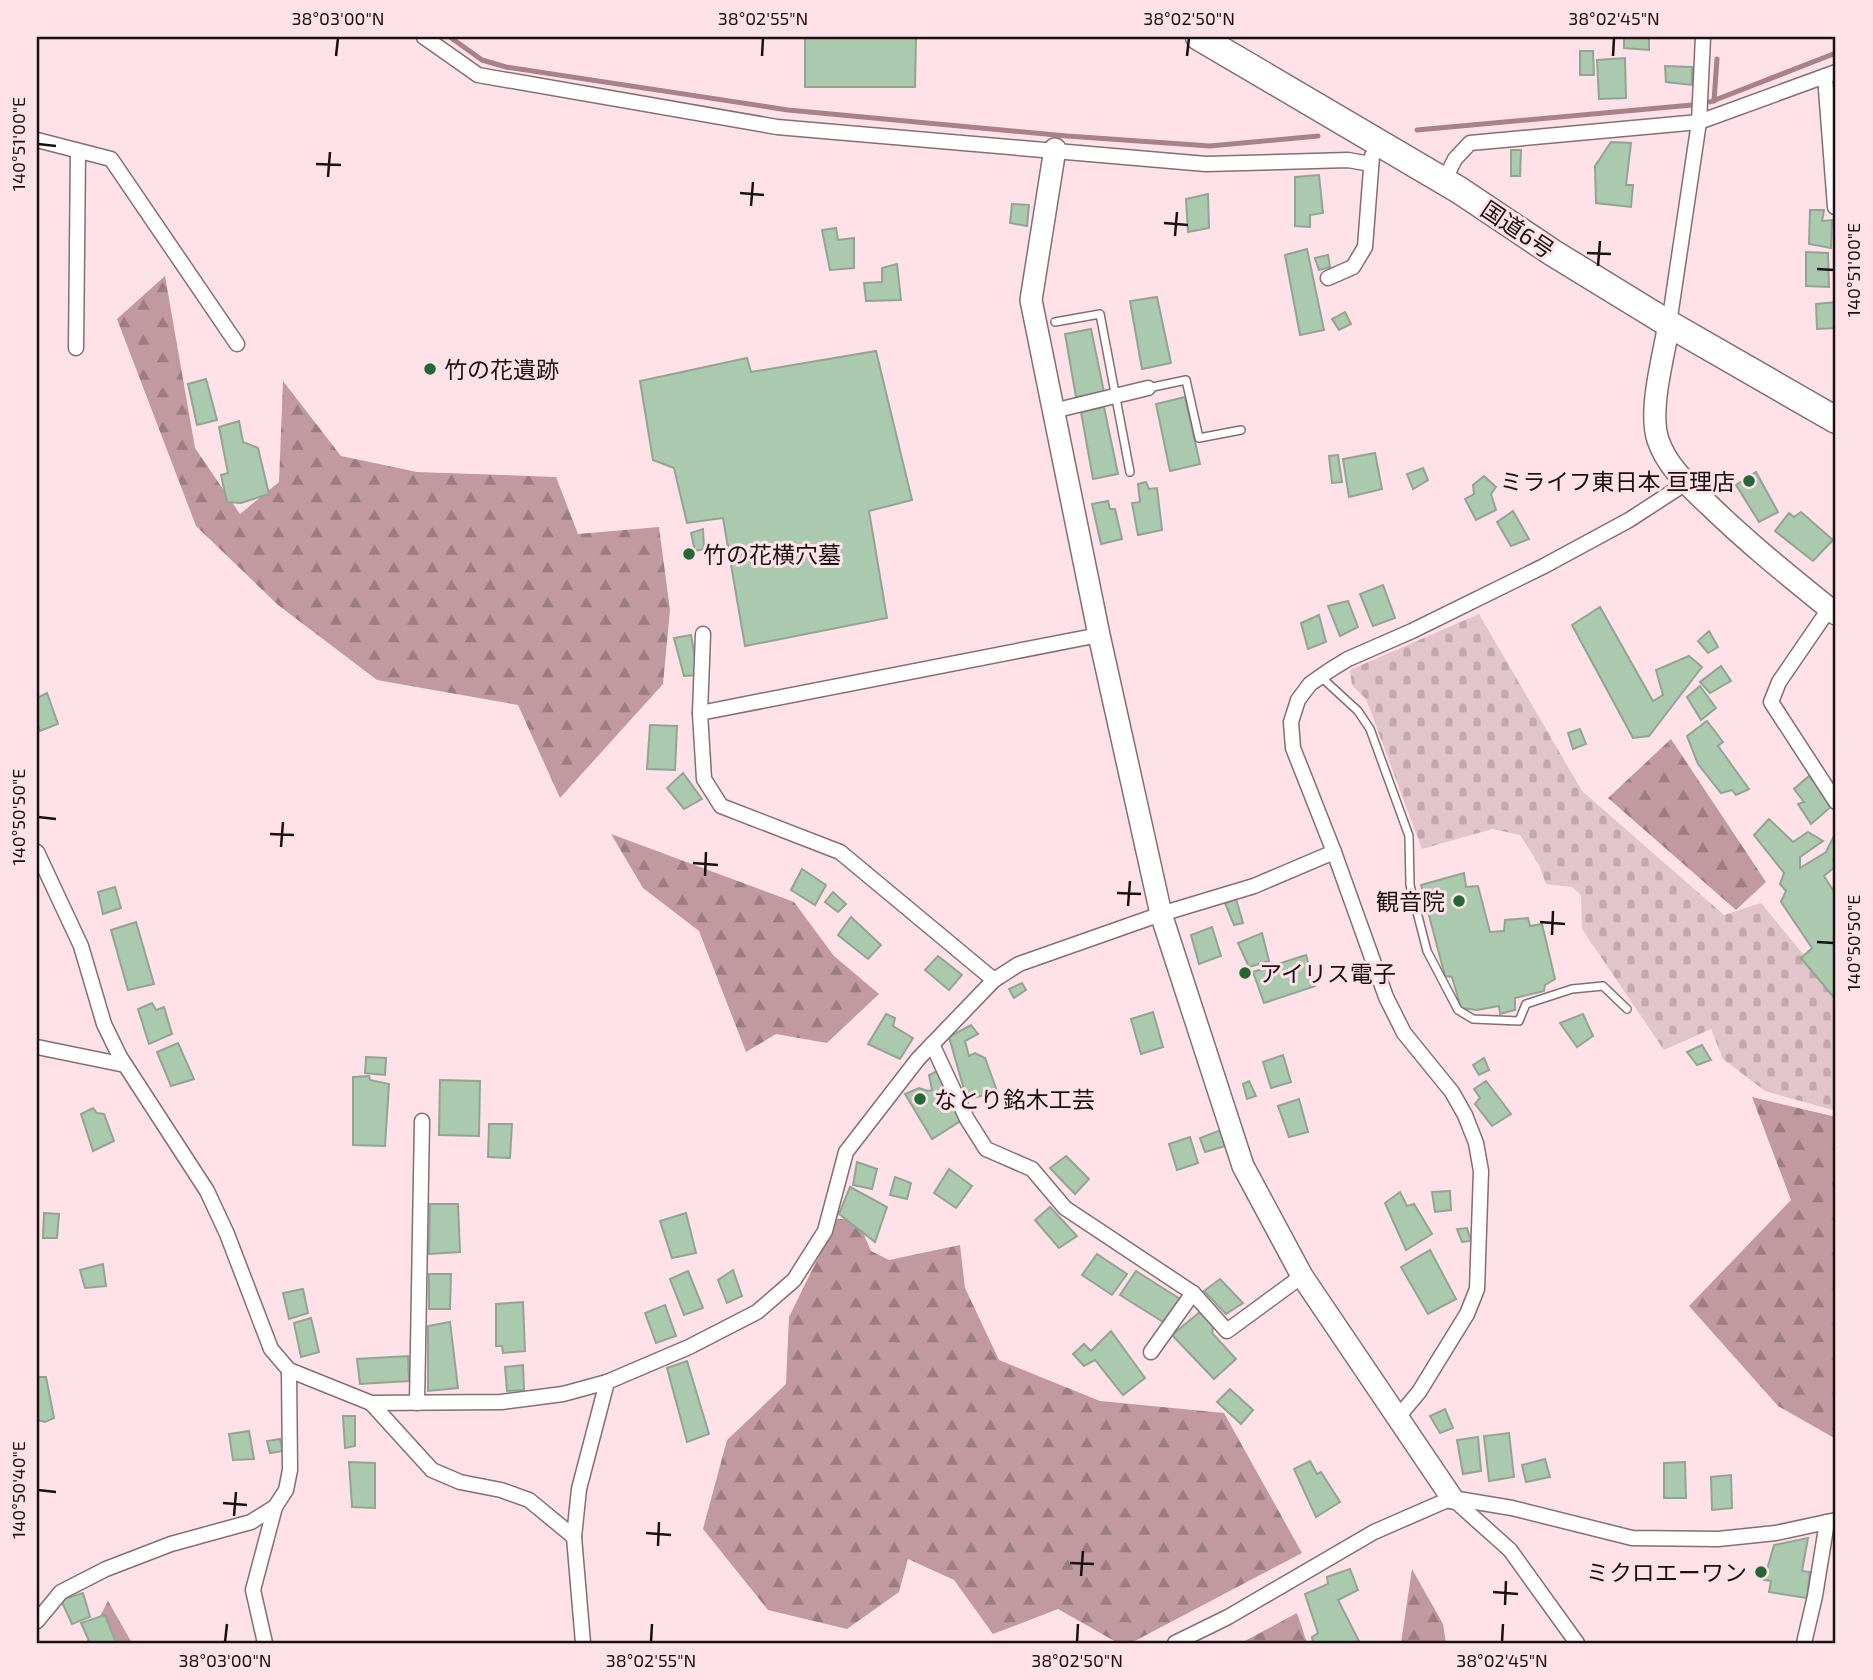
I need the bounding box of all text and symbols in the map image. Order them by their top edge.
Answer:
text: 38°03'00"N [292,7,384,29]
text: 38°02'55"N [718,7,808,29]
text: 38°02'50"N [1143,7,1235,29]
text: 38°02'45"N [1568,7,1660,29]
text: 140°51'00"E [7,97,29,191]
street label: 国道6号 [1476,194,1560,264]
text: 140°51'00"E [1842,223,1864,317]
place label: 竹の花遺跡 [444,355,559,383]
marker: 竹の花遺跡 [422,361,438,377]
place label: ミライフ東日本 亘理店 [1500,467,1735,495]
marker: ミライフ東日本 亘理店 [1741,473,1757,489]
place label: 竹の花横穴墓 [703,540,841,568]
marker: 竹の花横穴墓 [681,546,697,562]
text: 140°50'50"E [7,769,29,865]
place label: 観音院 [1376,887,1445,915]
marker: 観音院 [1451,893,1467,909]
text: 140°50'50"E [1842,895,1864,991]
place label: アイリス電子 [1259,959,1396,987]
marker: アイリス電子 [1237,965,1253,981]
place label: なとり銘木工芸 [934,1085,1095,1113]
marker: なとり銘木工芸 [912,1091,928,1107]
text: 140°50'40"E [7,1441,29,1539]
place label: ミクロエーワン [1586,1558,1747,1586]
marker: ミクロエーワン [1753,1564,1769,1580]
text: 38°03'00"N [179,1649,271,1671]
text: 38°02'55"N [606,1649,696,1671]
text: 38°02'50"N [1031,1649,1123,1671]
text: 38°02'45"N [1456,1649,1548,1671]

